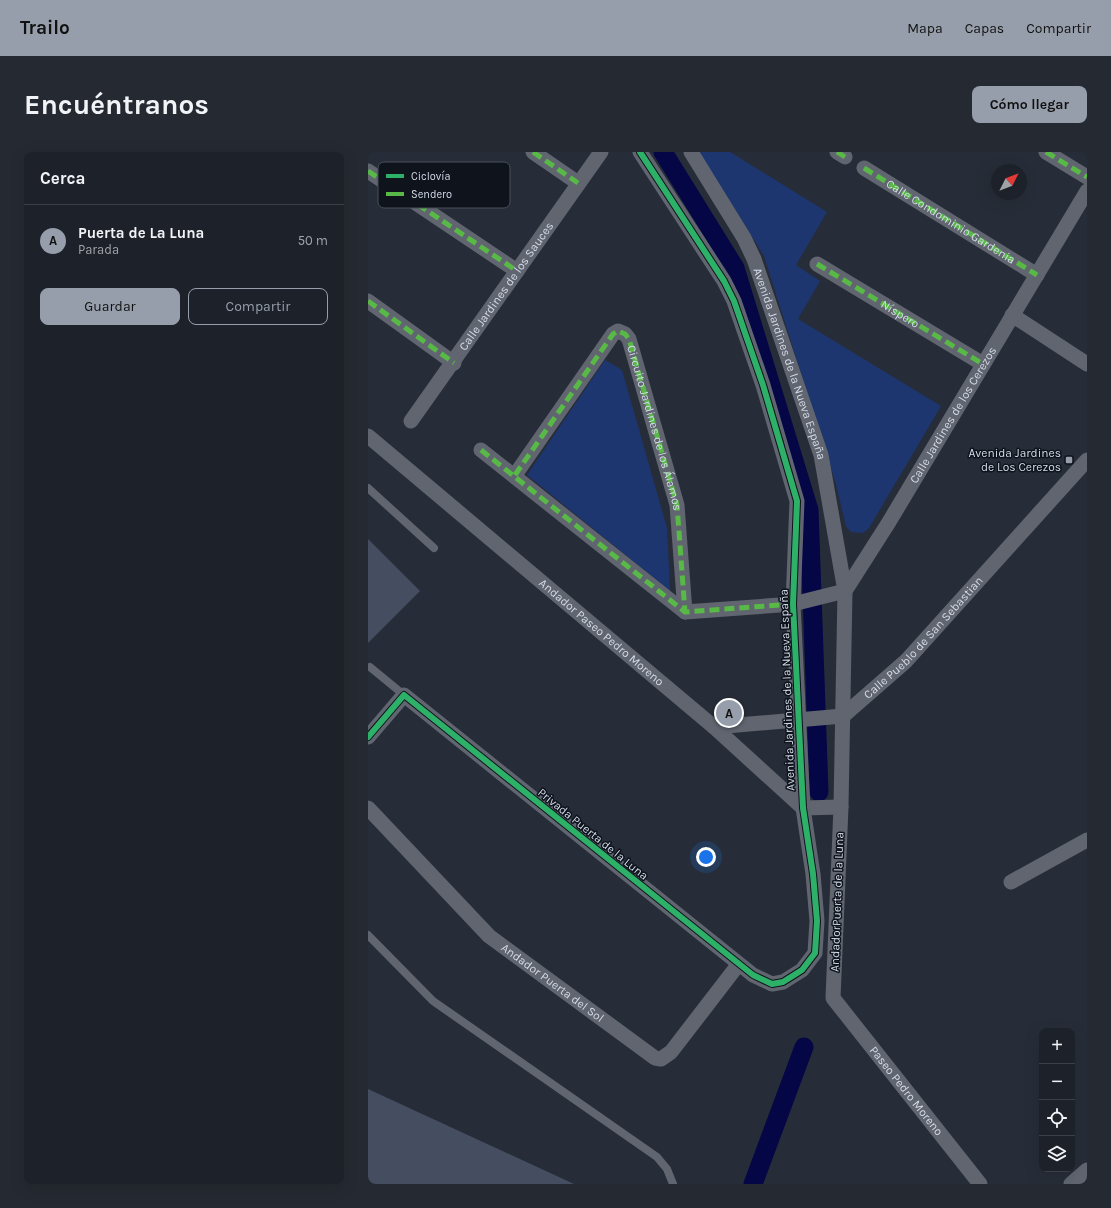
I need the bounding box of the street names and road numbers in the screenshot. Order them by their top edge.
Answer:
street label: Calle Condominio Gardenia [884,176,1018,267]
street label: Calle Jardines de los Sauces [456,219,556,353]
street label: Avenida Jardines de la Nueva España [751,266,829,461]
street label: Níspero [878,297,922,331]
street label: Circuito Jardines de los Álamos [624,343,684,511]
street label: Calle Jardines de los Cerezos [907,344,999,486]
street label: Calle Pueblo de San Sebastian [861,573,986,702]
street label: Andador Paseo Pedro Moreno [536,576,667,689]
street label: Avenida Jardines de la Nueva España [776,589,798,791]
street label: Privada Puerta de la Luna [535,785,651,883]
street label: AndadorPuerta de la Luna [828,832,846,972]
street label: Andador Puerta del Sol [498,940,607,1025]
street label: Paseo Pedro Moreno [867,1043,946,1138]

